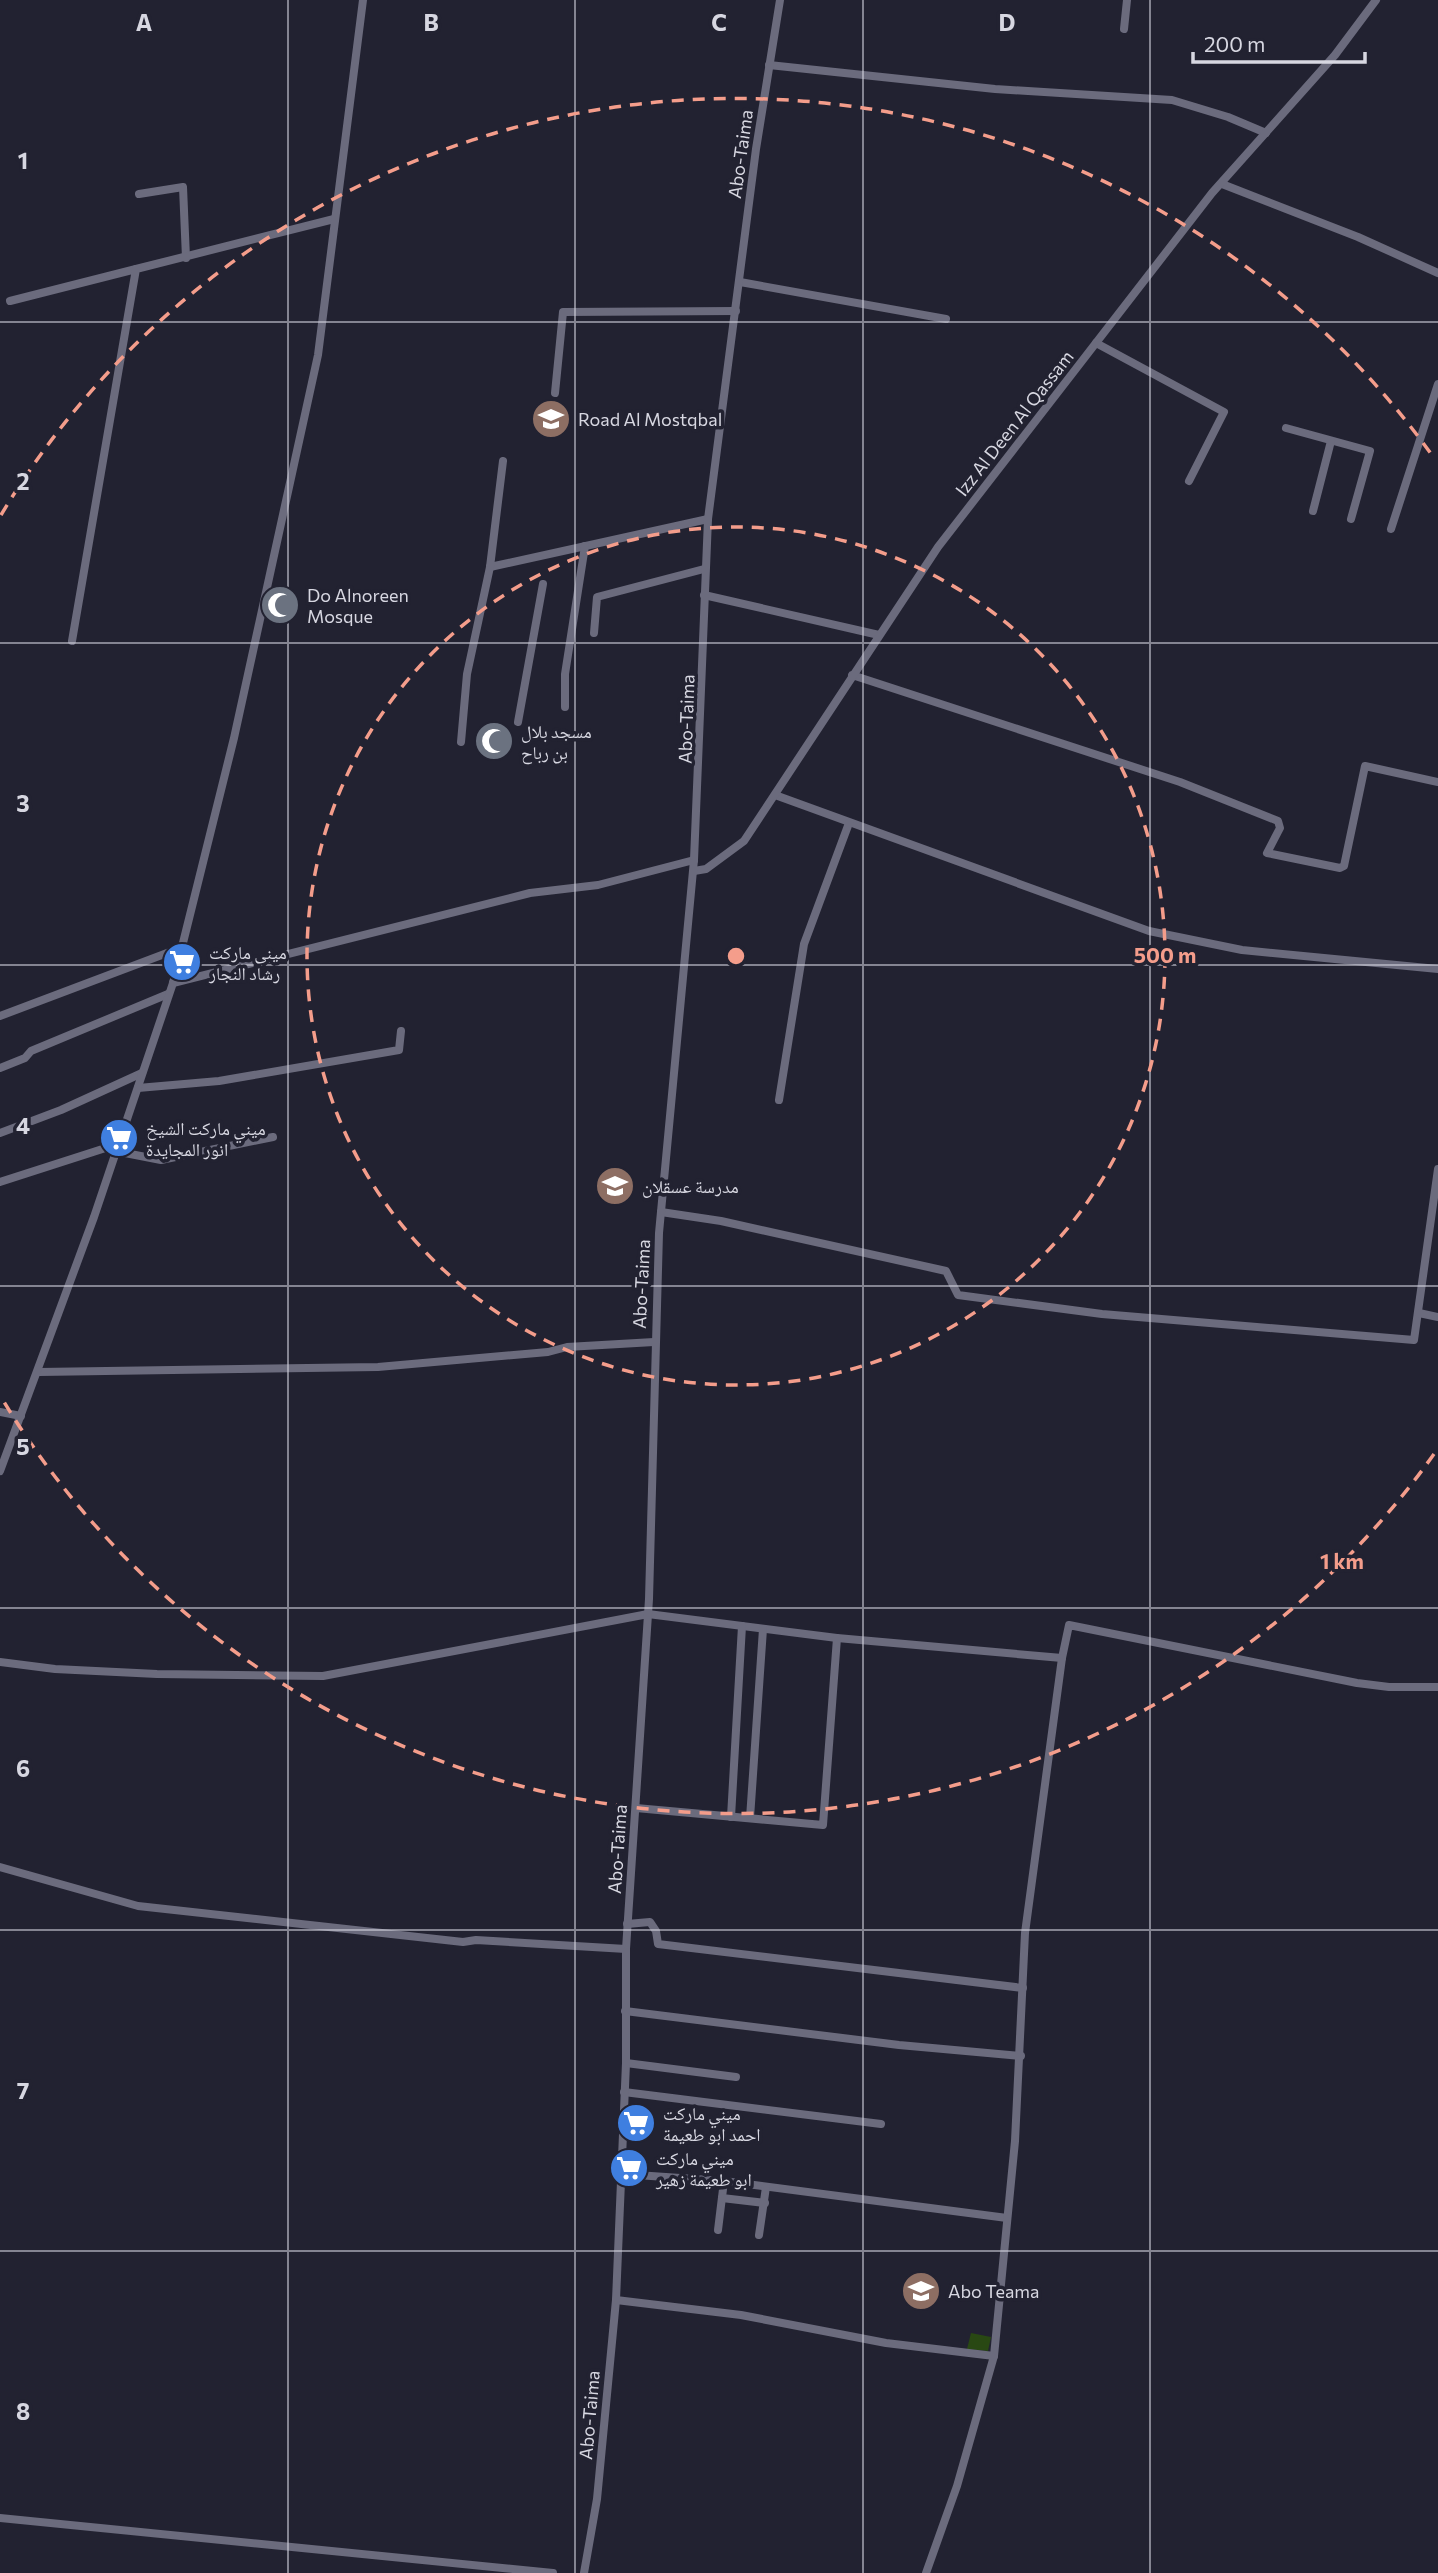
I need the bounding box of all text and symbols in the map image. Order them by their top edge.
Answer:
text: A [136,8,153,36]
text: B [423,8,439,36]
text: C [711,8,727,36]
text: D [999,8,1016,36]
scale bar [1193,21,1364,65]
text: 200 m [1204,31,1265,56]
street label: Abo-Taima [723,108,757,200]
text: 1 [18,146,28,174]
street label: Izz Al Deen Al Qassam [950,346,1078,500]
school or university icon: Road Al Mostqbal [530,398,572,440]
place label: Road Al Mostqbal [578,408,722,430]
text: 2 [16,467,30,495]
mosque icon: Do Alnoreen Mosque [259,584,301,626]
place label: Do Alnoreen Mosque [307,584,409,627]
street label: Abo-Taima [673,674,699,764]
mosque icon: مسجد بلال بن رباح [473,720,515,762]
place label: مسجد بلال بن رباح [521,720,592,765]
text: 3 [16,789,30,817]
supermarket icon: ميني ماركت رشاد النجار [161,941,203,983]
place label: ميني ماركت رشاد النجار [208,941,287,984]
text: 500 m [1134,942,1196,967]
centre of rings [724,944,748,968]
text: 4 [16,1111,30,1139]
supermarket icon: ميني ماركت الشيخ انور المجايدة [98,1117,140,1159]
place label: ميني ماركت الشيخ انور المجايدة [146,1117,266,1160]
school or university icon: مدرسة عسقلان [594,1165,636,1207]
place label: مدرسة عسقلان [642,1175,739,1198]
street label: Abo-Taima [628,1239,654,1329]
text: 5 [16,1432,30,1460]
text: 1 km [1320,1548,1364,1573]
text: 6 [16,1754,30,1782]
street label: Abo-Taima [603,1804,631,1894]
text: 7 [17,2076,29,2104]
supermarket icon: ميني ماركت احمد ابو طعيمة [615,2102,657,2144]
place label: ميني ماركت احمد ابو طعيمة [663,2102,761,2146]
supermarket icon: ميني ماركت ابو طعيمة زهير [608,2147,650,2189]
place label: ميني ماركت ابو طعيمة زهير [655,2147,752,2191]
school or university icon: Abo Teama [900,2270,942,2312]
place label: Abo Teama [948,2280,1039,2302]
street label: Abo-Taima [574,2369,604,2461]
text: 8 [16,2397,30,2425]

